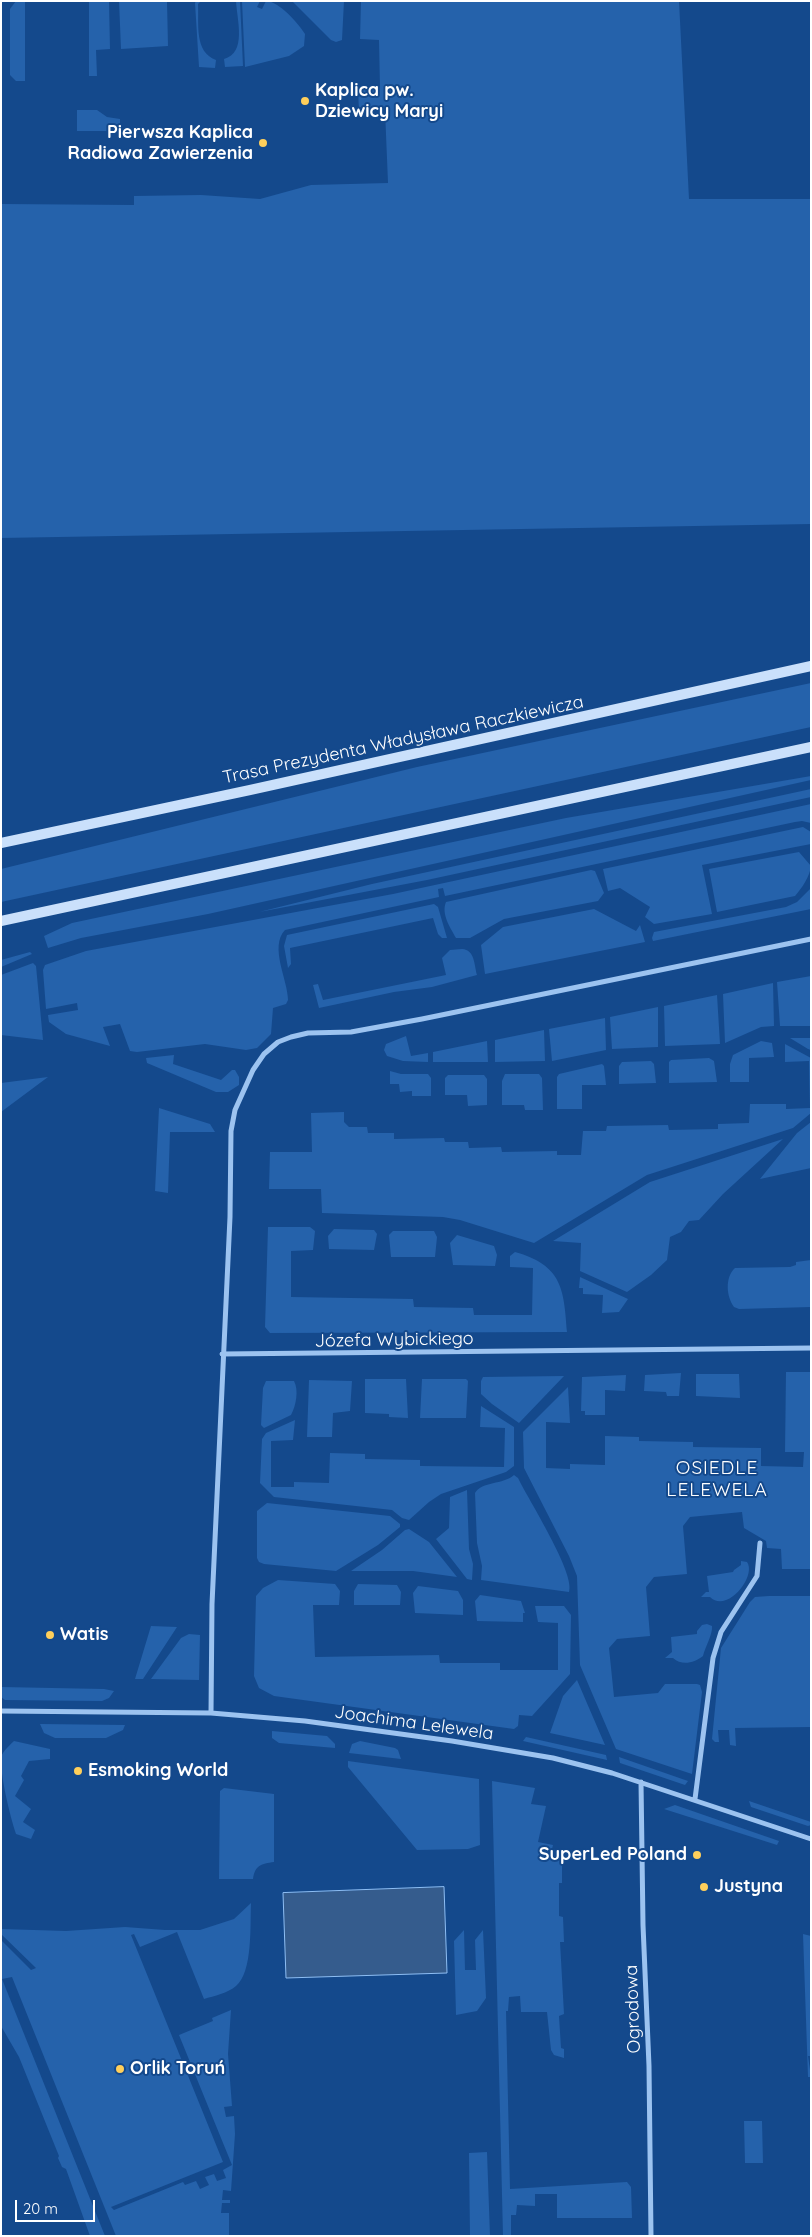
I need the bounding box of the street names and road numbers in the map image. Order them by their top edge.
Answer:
street label: Trasa Prezydenta Władysława Raczkiewicza [221,691,585,789]
street label: Józefa Wybickiego [314,1328,474,1352]
street label: Joachima Lelewela [333,1701,495,1745]
street label: Ogrodowa [621,1964,645,2054]

